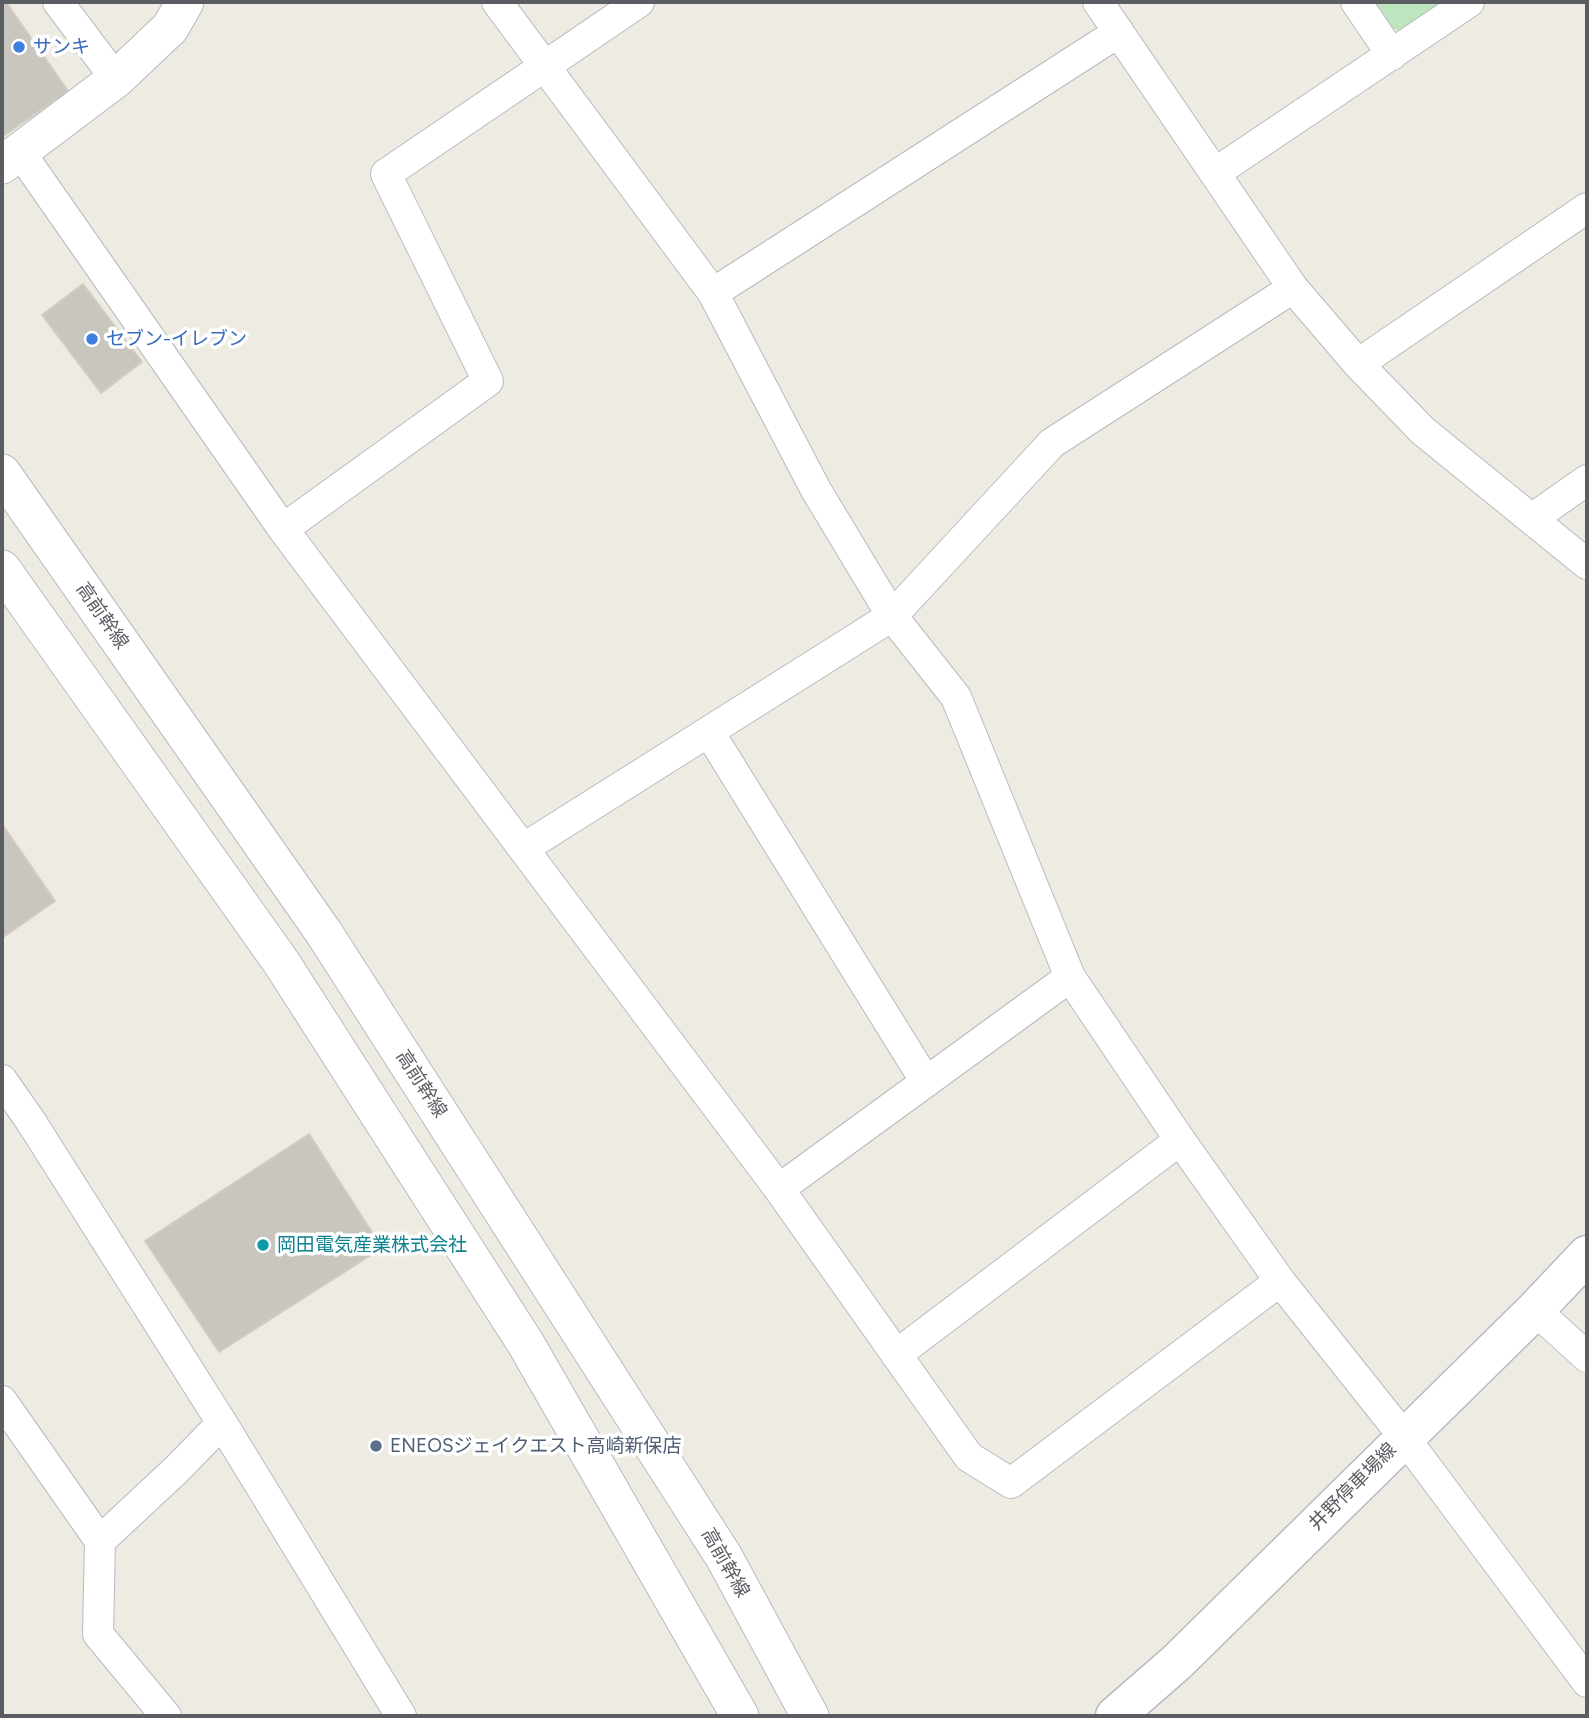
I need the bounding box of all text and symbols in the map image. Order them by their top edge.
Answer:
place label: サンキ [33,36,90,58]
marker: サンキ [11,39,27,55]
place label: セブン-イレブン [106,328,247,350]
marker: セブン-イレブン [84,331,100,347]
street label: 高前幹線 [71,578,133,654]
street label: 高前幹線 [391,1046,451,1122]
place label: 岡田電気産業株式会社 [277,1234,467,1256]
marker: 岡田電気産業株式会社 [255,1237,271,1253]
place label: ENEOSジェイクエスト高崎新保店 [390,1435,682,1457]
marker: ENEOSジェイクエスト高崎新保店 [368,1438,384,1454]
street label: 井野停車場線 [1305,1439,1401,1535]
street label: 高前幹線 [696,1524,754,1602]

